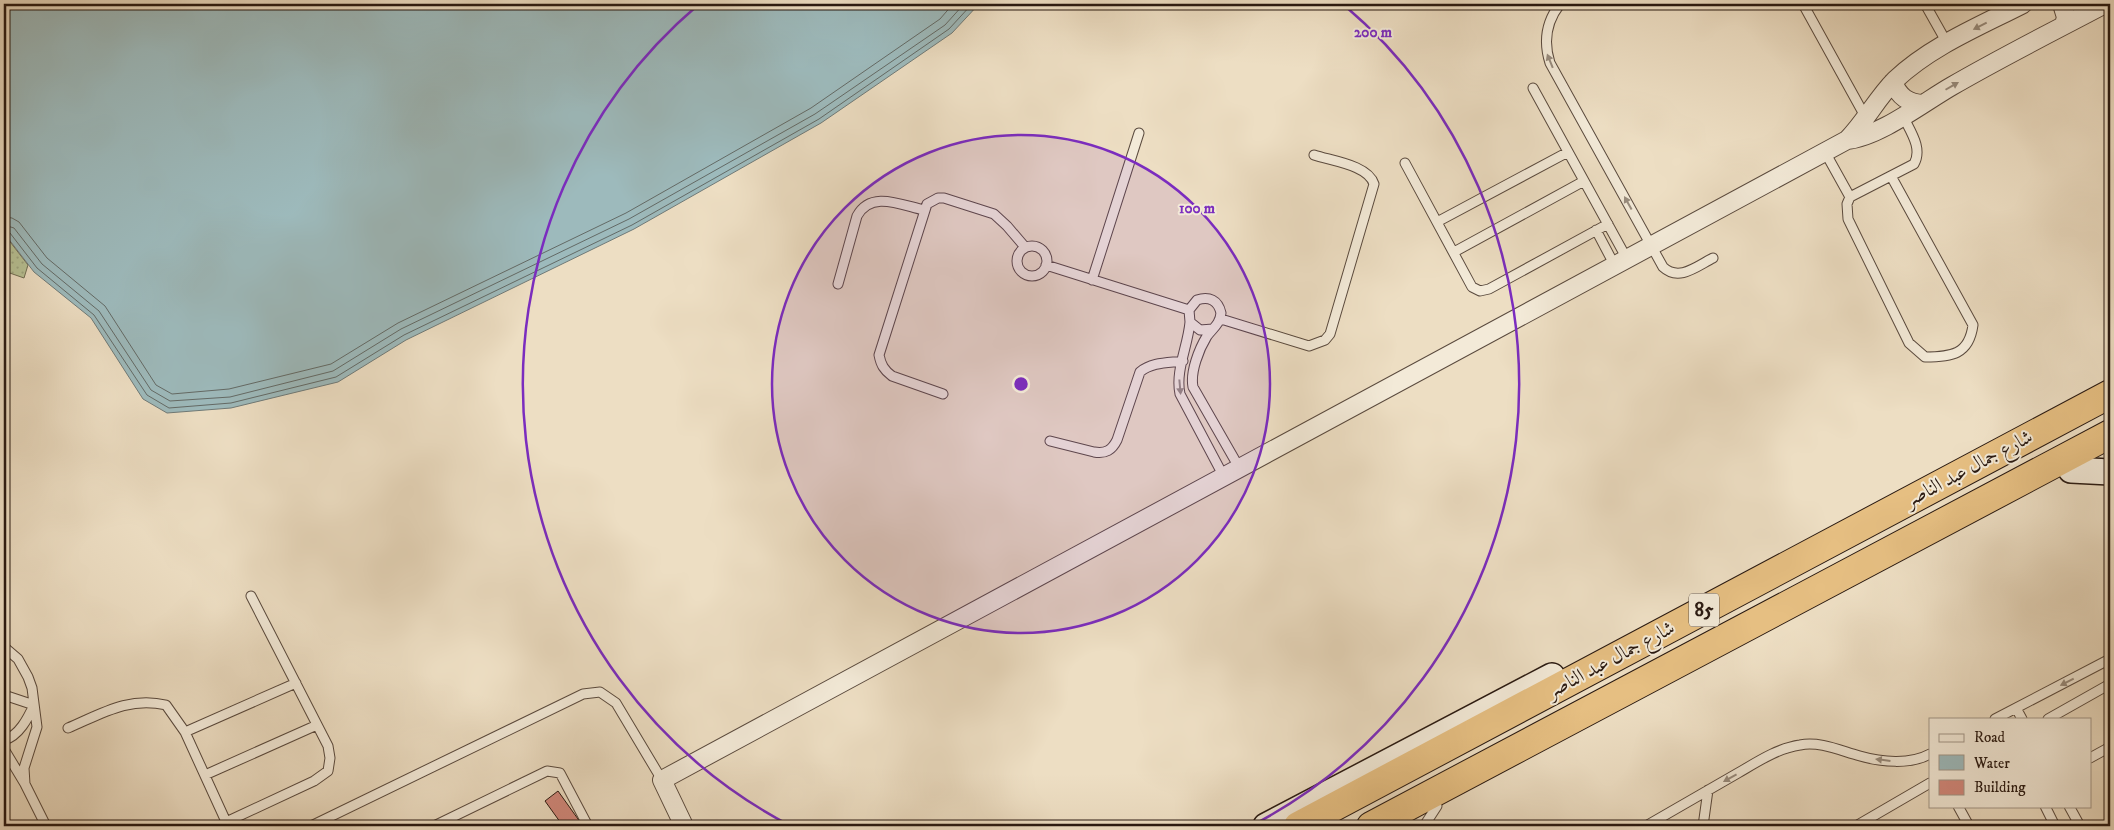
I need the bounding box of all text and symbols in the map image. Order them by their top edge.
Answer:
one-way arrow [1973,22,1987,30]
text: 200 m [1354,23,1393,42]
one-way arrow [1546,54,1554,68]
one-way arrow [1944,82,1959,90]
one-way arrow [1624,196,1632,211]
text: 100 m [1179,199,1216,218]
centre of rings [1012,375,1030,393]
one-way arrow [1176,380,1184,396]
street label: شارع جمال عبد الناصر [1899,425,2039,518]
road number: 85 [1689,594,1719,626]
street label: شارع جمال عبد الناصر [1541,616,1681,709]
one-way arrow [2060,678,2074,686]
legend [1929,718,2092,808]
text: Road [1974,728,2006,747]
text: Water [1973,754,2010,773]
one-way arrow [1874,756,1890,764]
one-way arrow [1723,774,1737,782]
text: Building [1974,778,2026,797]

